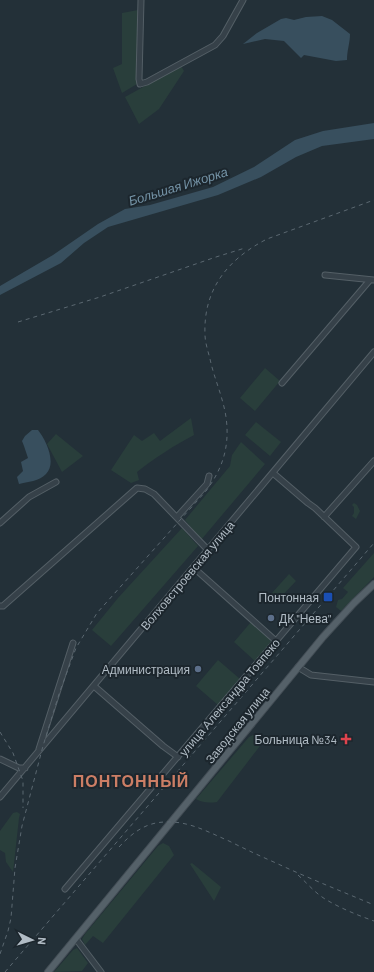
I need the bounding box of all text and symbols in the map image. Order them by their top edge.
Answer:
water label: Большая Ижорка [126,163,230,209]
street label: Волховстроевская улица [137,517,238,633]
place label: Понтонная [259,590,319,604]
marker: Понтонная [322,591,334,603]
place label: ДК "Нева" [279,611,331,626]
marker: ДК "Нева" [266,613,276,623]
street label: улица Александра Товпеко [176,635,283,759]
place label: Администрация [102,662,190,677]
marker: Администрация [193,664,203,674]
street label: Заводская улица [202,684,273,766]
place label: Больница №34 [255,732,337,747]
marker: Больница №34 [340,733,352,745]
district label: ПОНТОННЫЙ [73,771,189,790]
north arrow [12,920,52,960]
text: N [36,937,49,945]

